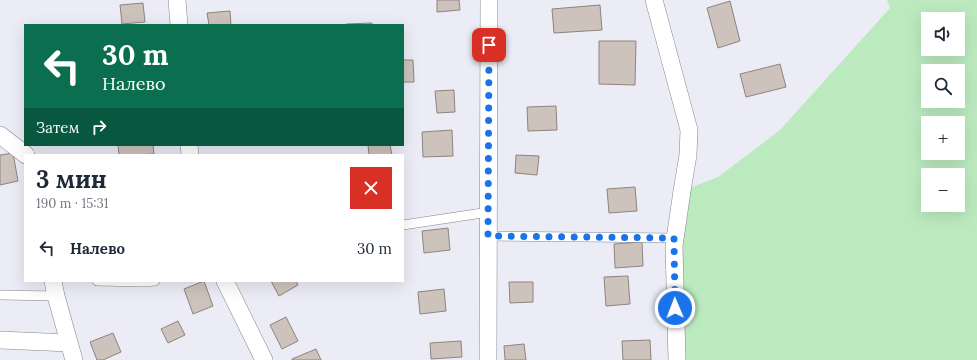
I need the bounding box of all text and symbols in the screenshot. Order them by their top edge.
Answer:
map controls [921,12,965,212]
button: sound [921,12,965,56]
pin [472,28,506,62]
icon: arrive [478,34,500,56]
text: 30 m [102,37,169,73]
icon: left [36,40,88,92]
button: search [921,64,965,108]
text: Налево [102,72,166,95]
icon: right [88,116,110,138]
button: + [921,116,965,160]
text: Затем [36,118,80,137]
text: 3 мин [36,164,107,195]
button: close [350,167,392,209]
button: − [921,168,965,212]
text: 190 m · 15:31 [36,195,109,212]
icon: left [36,237,58,259]
text: Налево [70,239,125,258]
text: 30 m [357,239,392,258]
position arrow [654,287,696,329]

